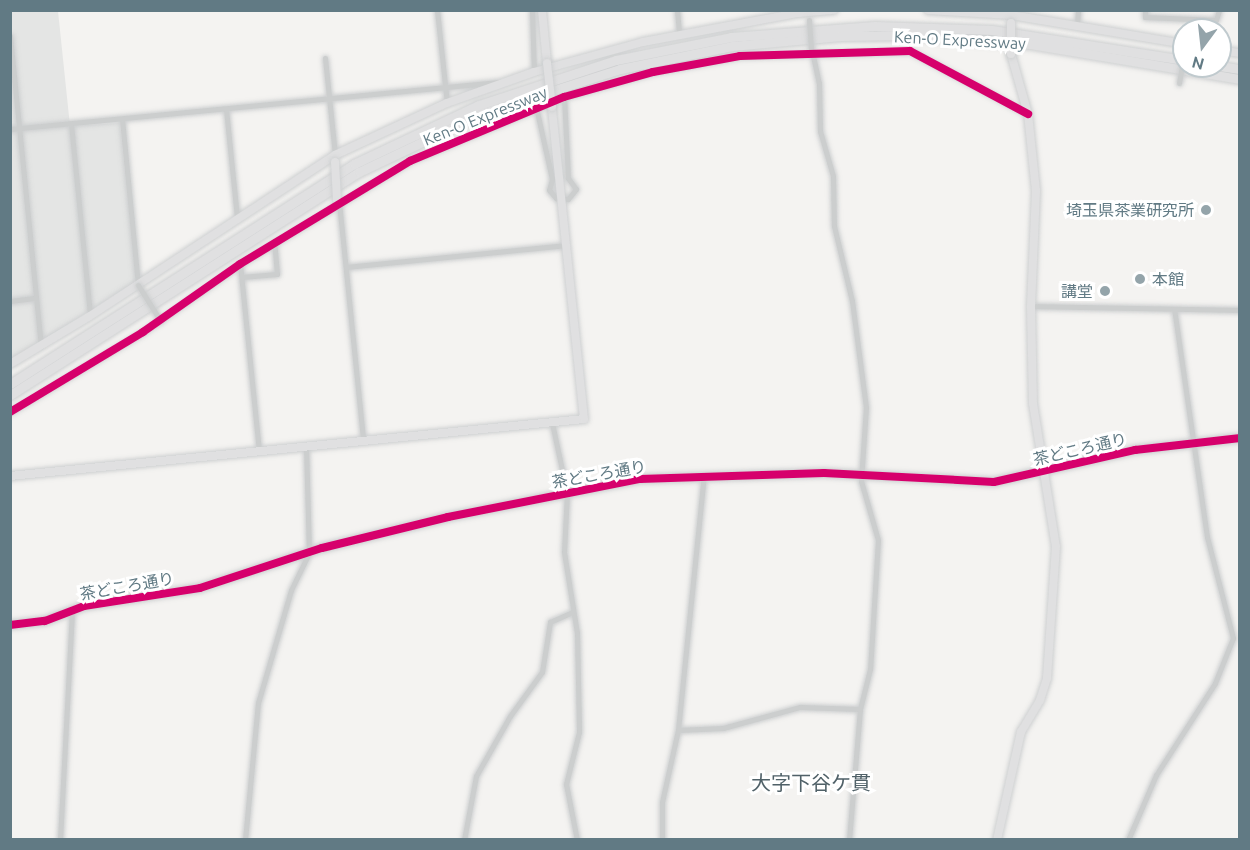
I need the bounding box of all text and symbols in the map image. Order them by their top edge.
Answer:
north arrow [1172,18,1232,78]
street label: Ken-O Expressway [894,27,1026,53]
text: N [1190,53,1206,74]
street label: Ken-O Expressway [420,82,550,150]
place label: 埼玉県茶業研究所 [1066,200,1194,220]
marker: 埼玉県茶業研究所 [1199,203,1213,217]
place label: 本館 [1152,269,1184,289]
marker: 本館 [1133,272,1147,286]
place label: 講堂 [1061,281,1093,301]
marker: 講堂 [1098,284,1112,298]
street label: 茶どころ通り [1031,429,1129,469]
street label: 茶どころ通り [550,456,648,492]
street label: 茶どころ通り [78,568,176,604]
district label: 大字下谷ケ貫 [751,770,871,794]

